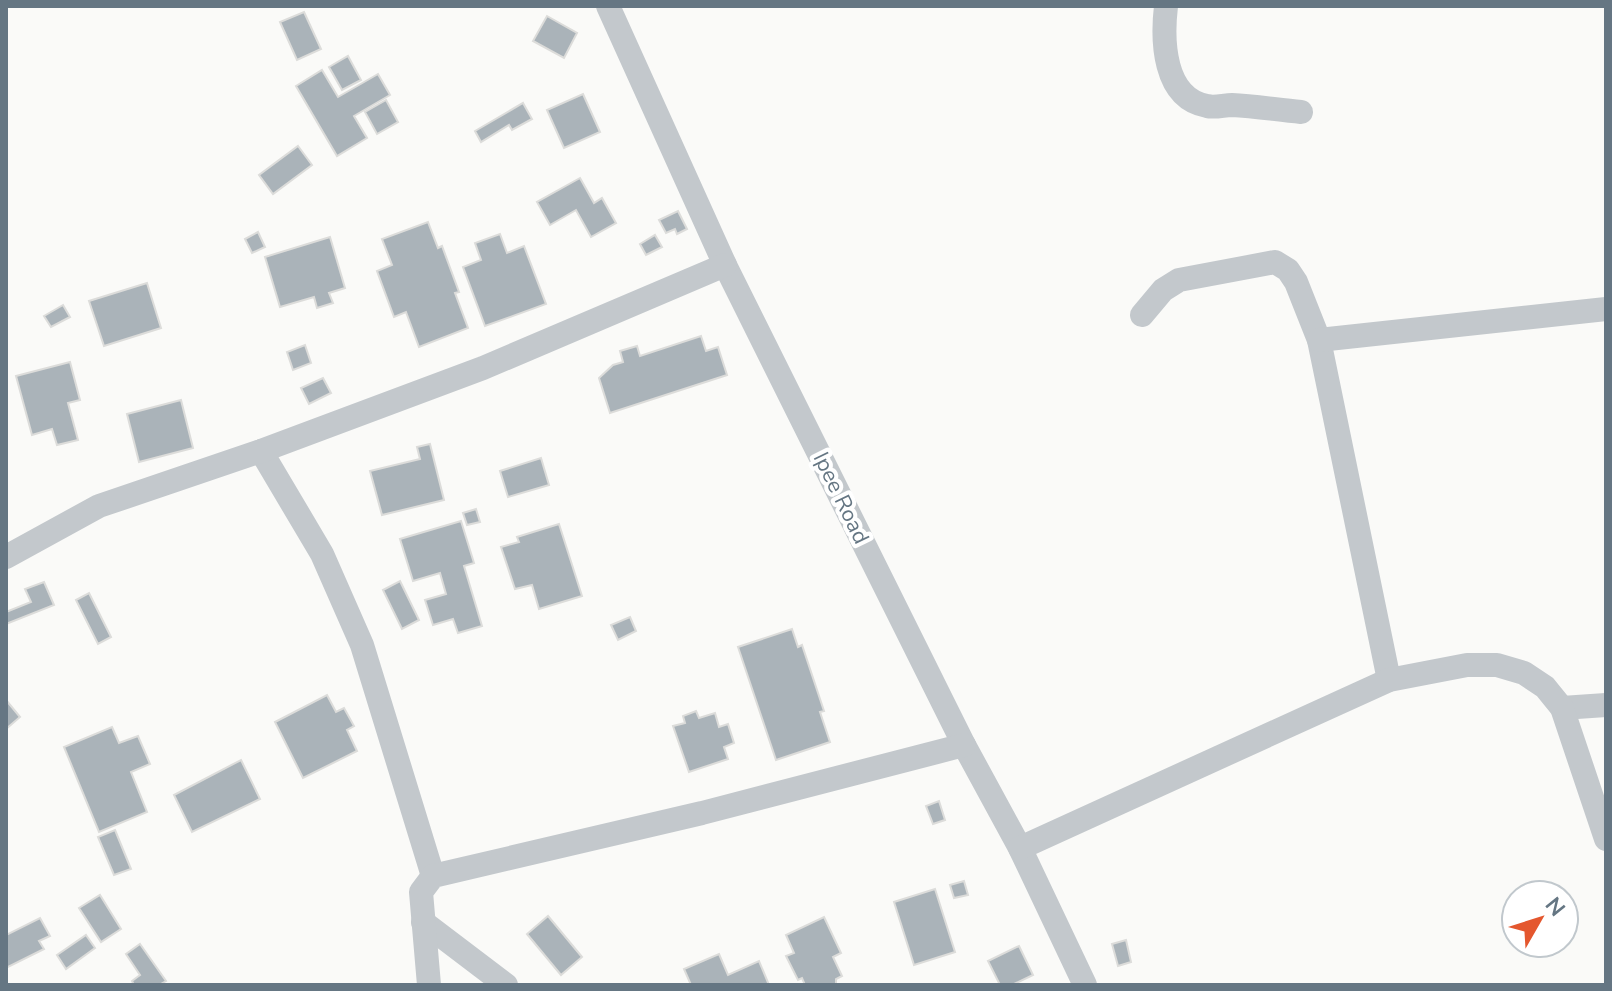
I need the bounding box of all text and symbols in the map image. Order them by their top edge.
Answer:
street label: Ipee Road [806,447,876,549]
north arrow [1500,879,1580,959]
text: N [1538,891,1572,923]

